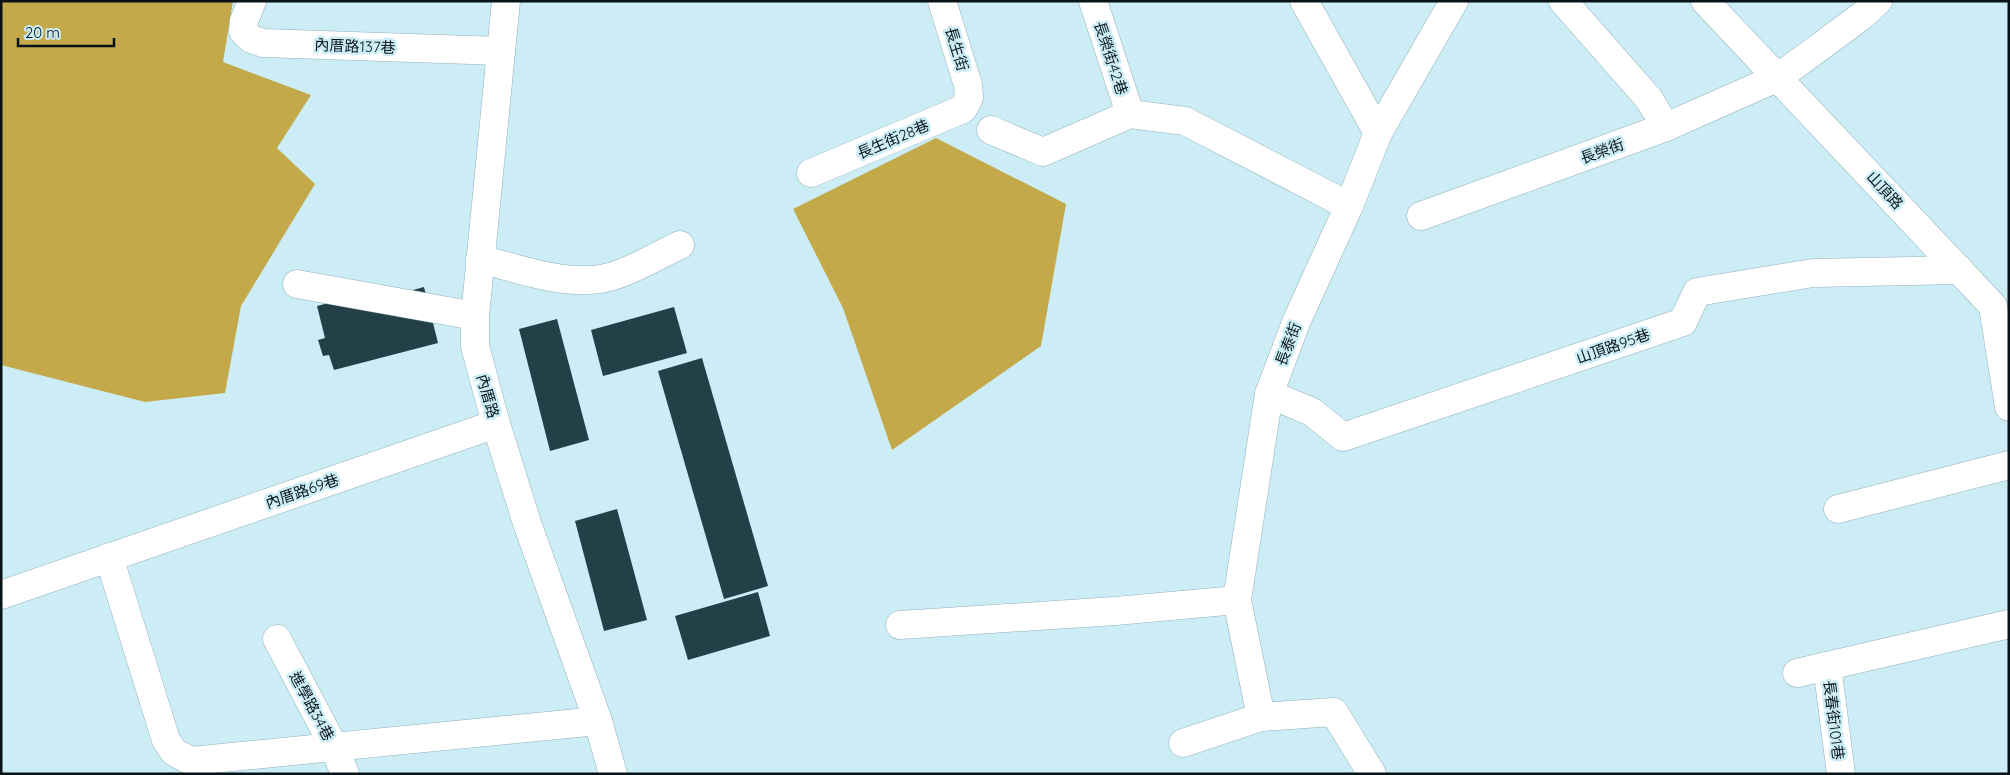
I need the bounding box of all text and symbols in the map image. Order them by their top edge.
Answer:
scale bar [18,15,114,47]
street label: 長榮街42巷 [1090,19,1132,97]
text: 20 m [25,23,60,42]
street label: 長生街 [941,25,973,73]
street label: 內厝路137巷 [314,35,396,57]
street label: 長生街28巷 [854,115,932,163]
street label: 長榮街 [1578,134,1626,168]
street label: 山頂路 [1863,167,1907,213]
street label: 長泰街 [1271,320,1305,368]
street label: 山頂路95巷 [1574,325,1652,367]
street label: 內厝路 [473,372,503,420]
street label: 內厝路69巷 [263,470,341,512]
street label: 進學路34巷 [286,668,338,744]
street label: 長春街101巷 [1820,679,1848,761]

